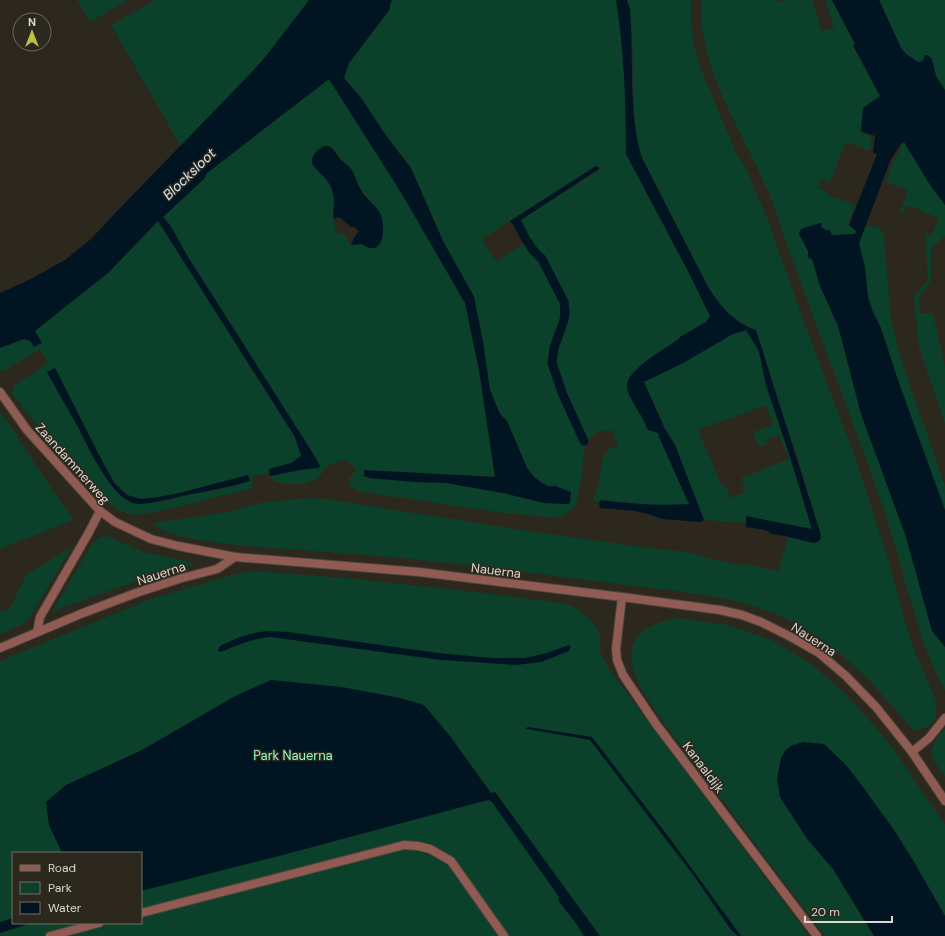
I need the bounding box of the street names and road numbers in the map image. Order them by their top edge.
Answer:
street label: Zaandammerweg [32,419,114,507]
street label: Nauerna [135,558,188,589]
street label: Nauerna [470,559,522,582]
street label: Nauerna [788,619,839,660]
street label: Kanaaldijk [679,738,729,797]

